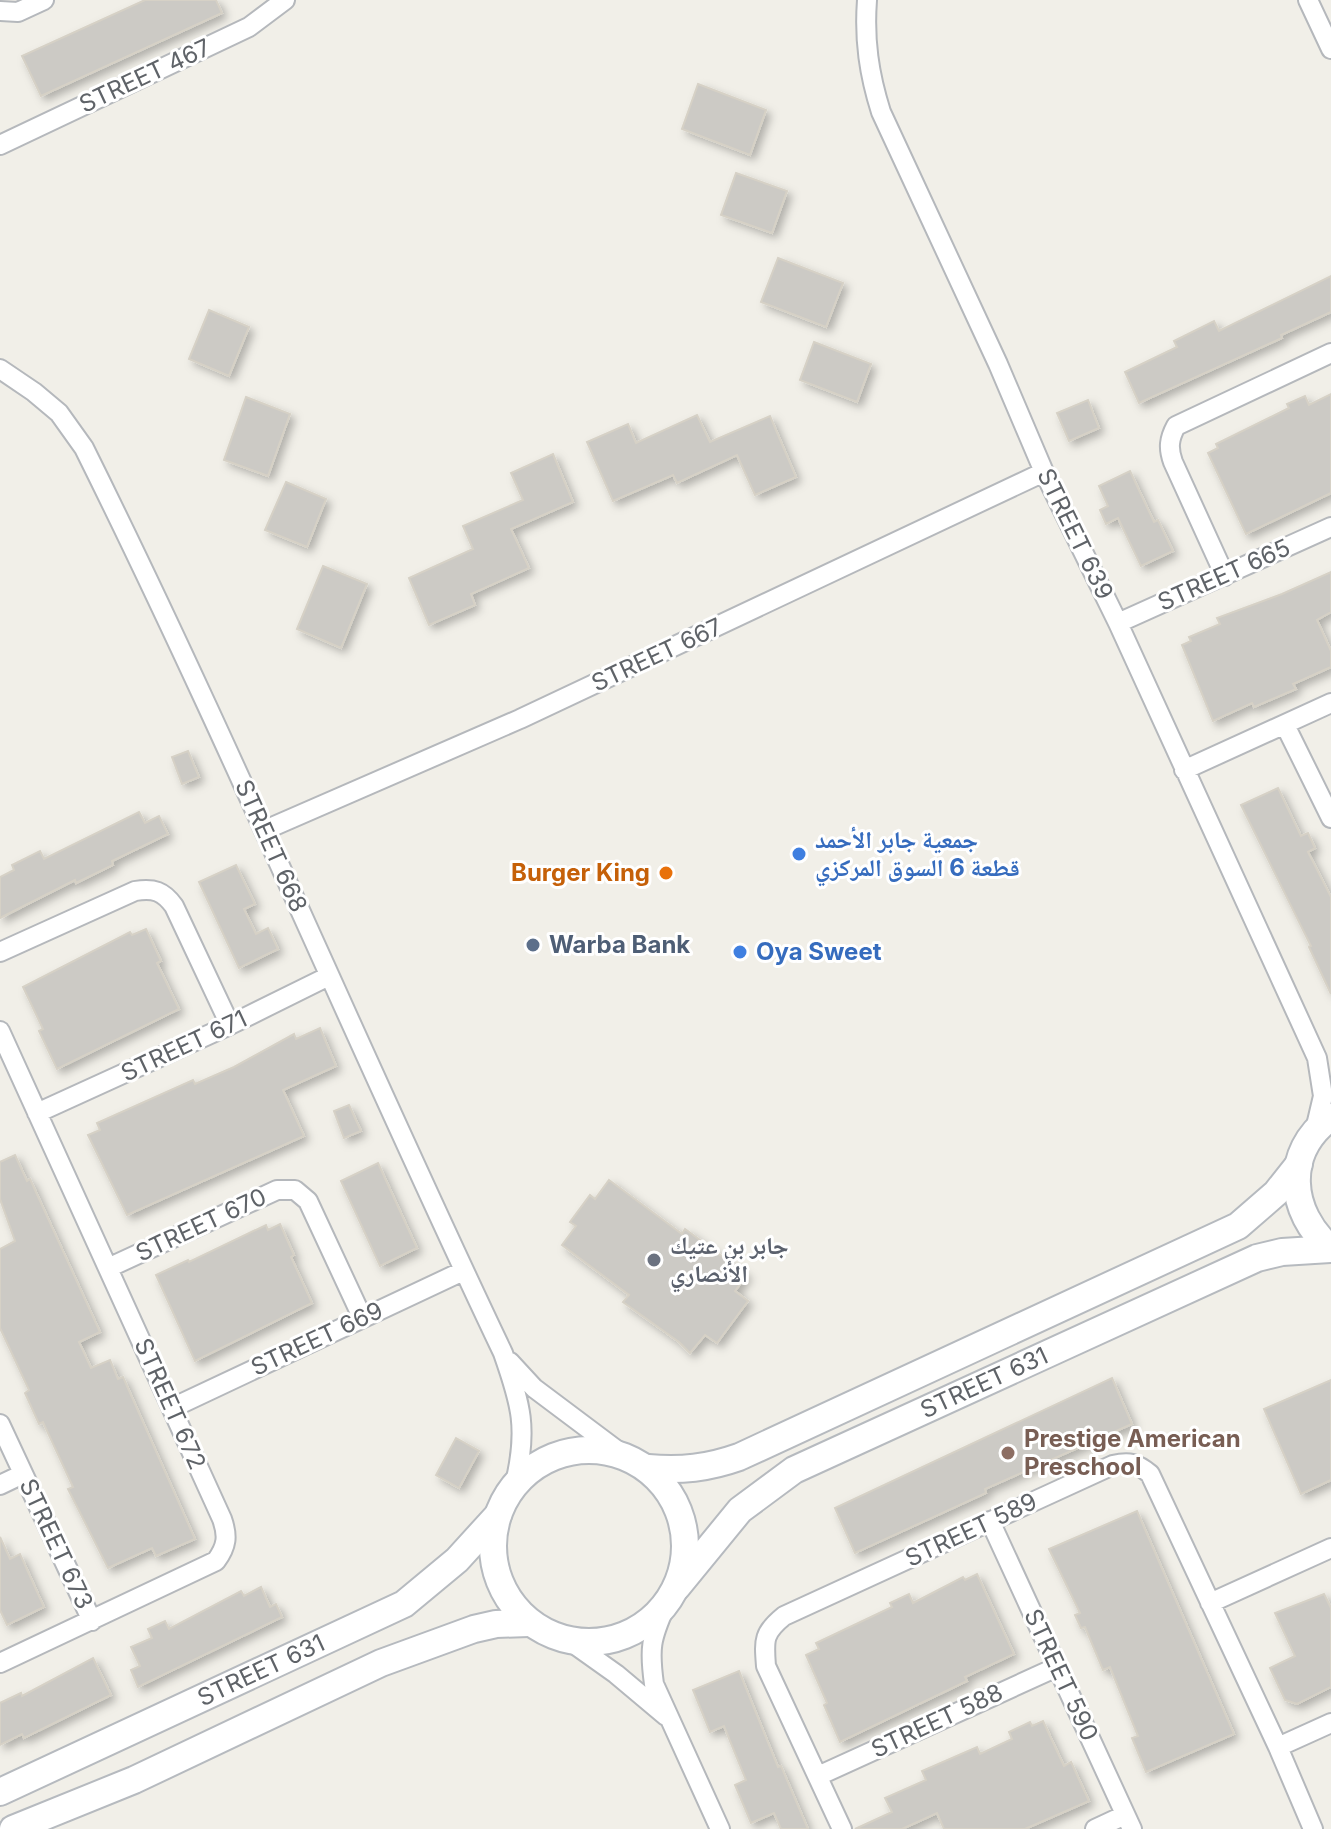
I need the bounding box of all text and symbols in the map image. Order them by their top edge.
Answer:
street label: STREET 467 [75,33,215,119]
street label: STREET 639 [1031,464,1120,604]
street label: STREET 665 [1153,532,1294,617]
street label: STREET 667 [587,612,727,697]
street label: STREET 668 [229,775,314,917]
place label: جمعية جابر الأحمد قطعة 6 السوق المركزي [815,825,1020,887]
marker: جمعية جابر الأحمد قطعة 6 السوق المركزي [790,845,808,863]
place label: Burger King [511,858,650,887]
marker: Burger King [657,864,675,882]
place label: Warba Bank [549,930,690,959]
marker: Warba Bank [524,936,542,954]
place label: Oya Sweet [756,937,882,966]
marker: Oya Sweet [731,943,749,961]
street label: STREET 671 [116,1004,251,1087]
street label: STREET 670 [131,1182,271,1267]
place label: جابر بن عتيك الأنصاري [670,1231,788,1293]
marker: جابر بن عتيك الأنصاري [645,1251,663,1269]
street label: STREET 669 [246,1295,387,1382]
street label: STREET 672 [129,1334,212,1474]
street label: STREET 631 [916,1341,1052,1424]
place label: Prestige American Preschool [1024,1424,1241,1481]
marker: Prestige American Preschool [999,1444,1017,1462]
street label: STREET 673 [14,1474,99,1614]
street label: STREET 589 [900,1486,1041,1573]
street label: STREET 590 [1018,1604,1105,1745]
street label: STREET 631 [193,1628,329,1712]
street label: STREET 588 [866,1677,1007,1764]

